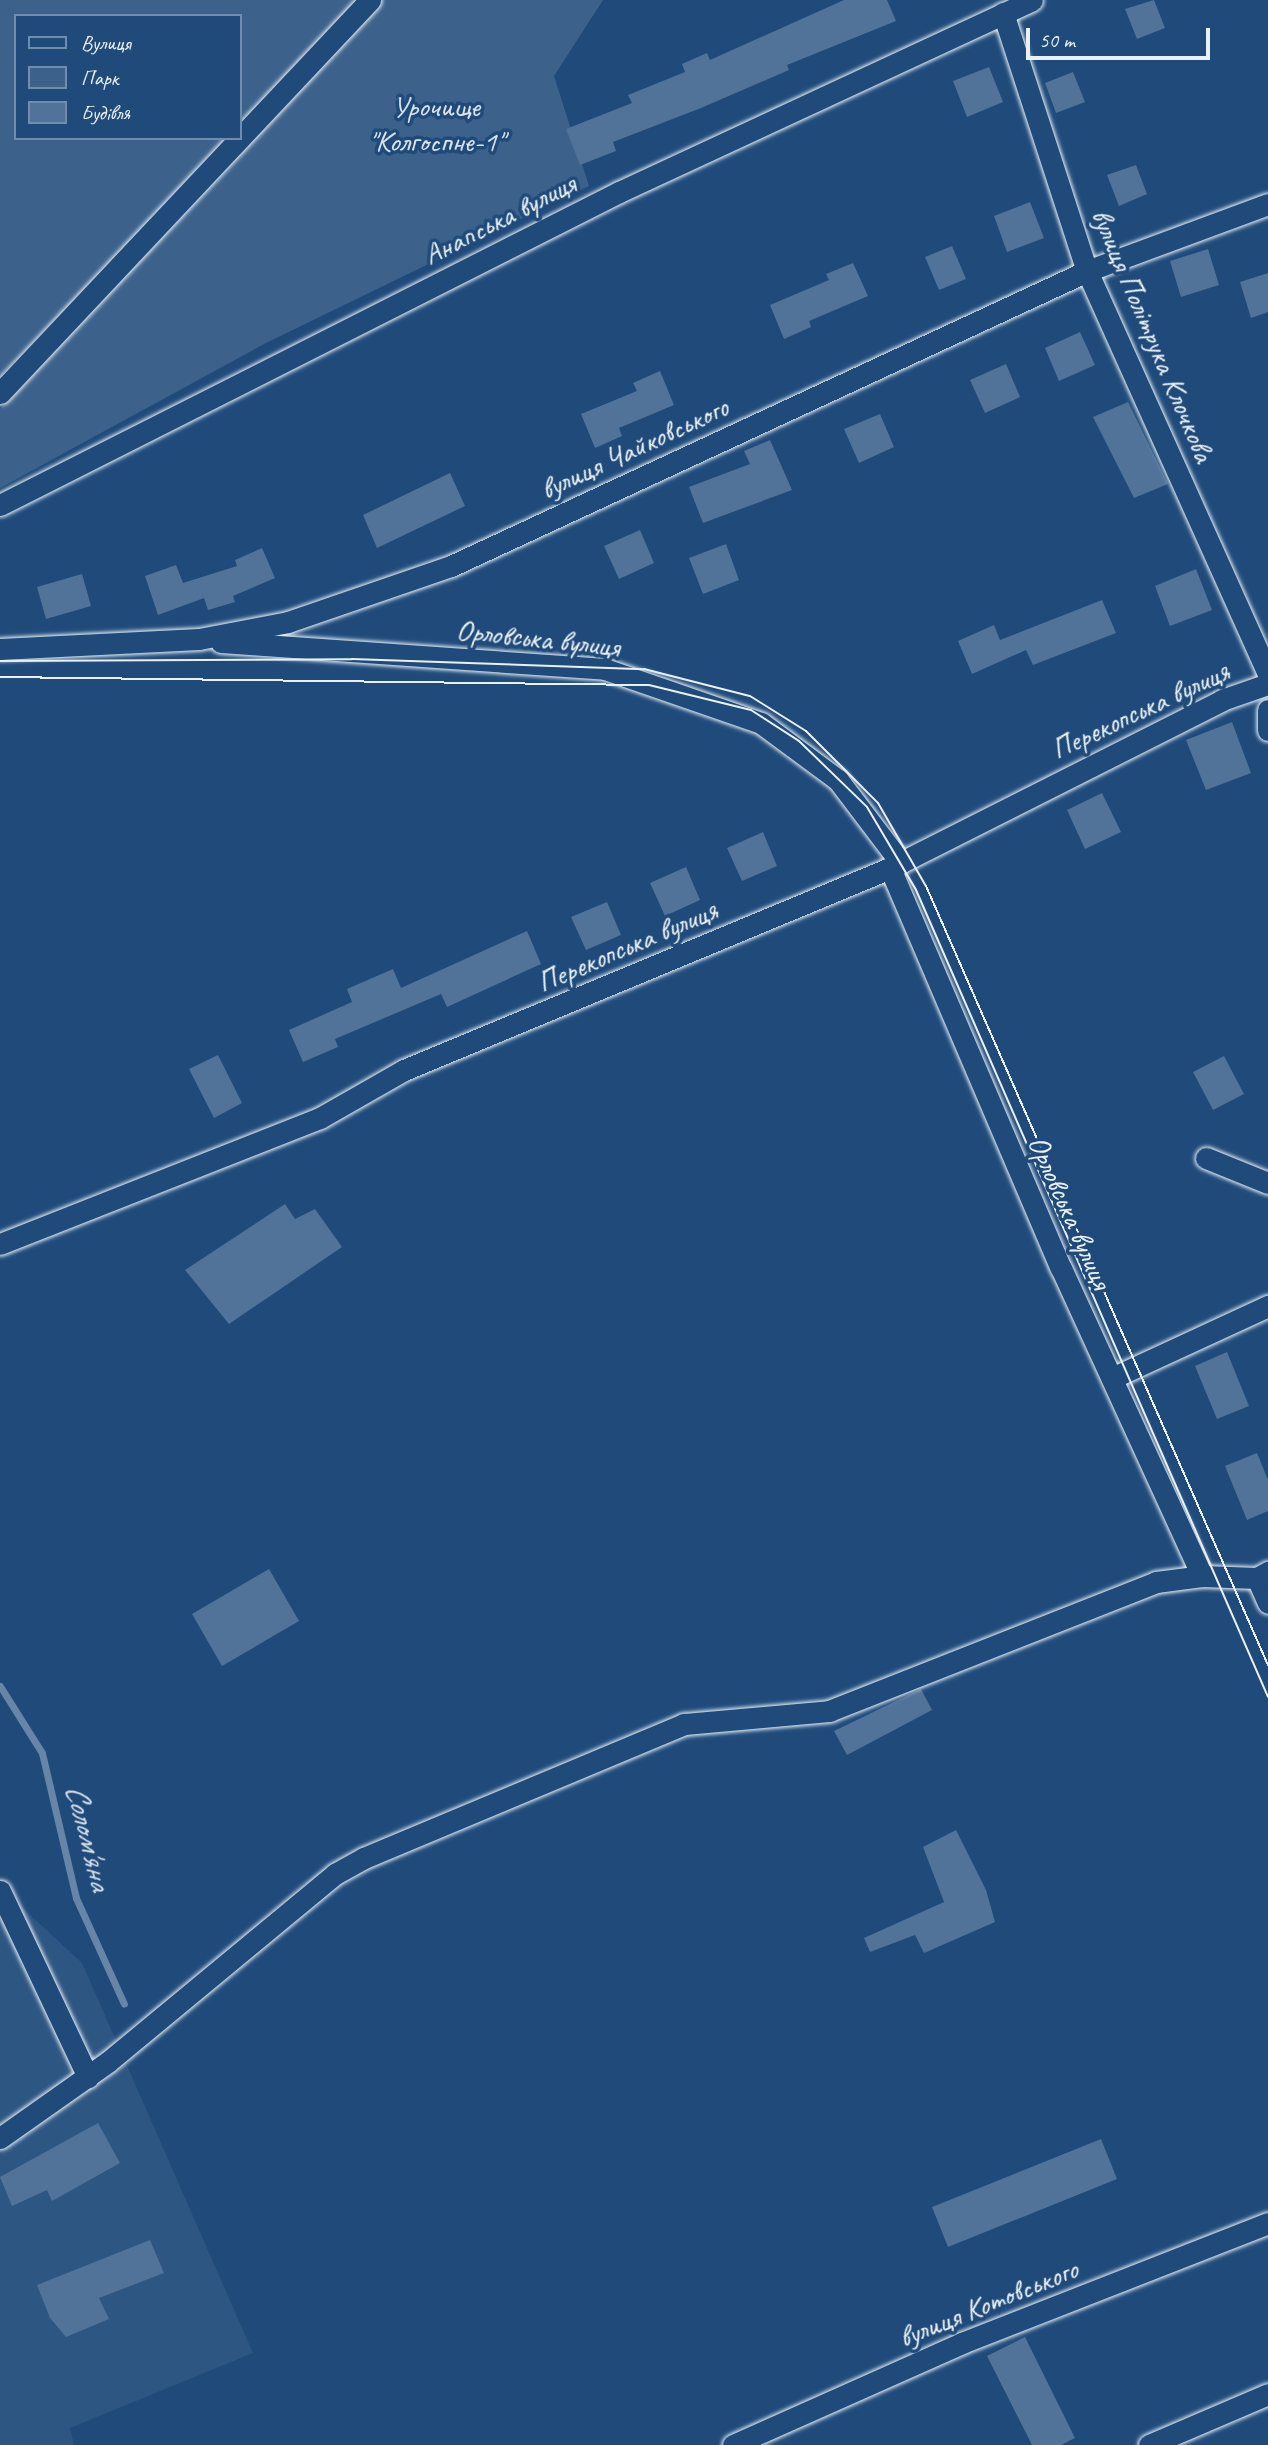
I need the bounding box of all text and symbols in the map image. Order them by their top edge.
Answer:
legend [14,14,242,140]
scale bar [1030,14,1214,58]
text: 50 m [1039,27,1075,53]
text: Вулиця [81,30,131,56]
text: Парк [81,65,118,91]
park label: Урочище "Колгоспне-1" [368,88,504,158]
text: Будівля [81,100,130,126]
street label: Анапська вулиця [416,165,582,273]
street label: вулиця Політрука Клочкова [1083,203,1223,467]
street label: вулиця Чайковського [534,389,734,507]
street label: Орловська вулиця [453,611,623,665]
street label: Перекопська вулиця [1044,653,1236,767]
street label: Перекопська вулиця [531,891,723,1001]
street label: Орловська вулиця [1020,1128,1120,1296]
water label: Солом'яна [56,1780,120,1894]
street label: вулиця Котовського [893,2251,1083,2355]

